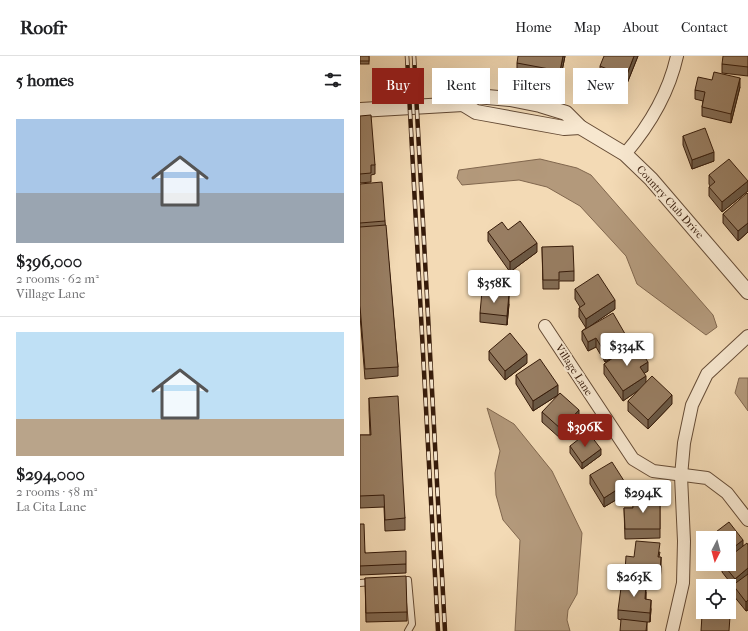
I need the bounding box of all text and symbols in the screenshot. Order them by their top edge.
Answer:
text: Roofr [20,17,67,39]
text: Home [515,19,552,36]
text: Map [574,19,601,36]
text: About [623,19,659,36]
text: Contact [681,19,728,36]
chip: Buy [372,68,424,104]
chip: Rent [432,68,490,104]
chip: Filters [498,68,565,104]
chip: New [573,68,628,104]
icon: filters [322,69,344,91]
text: 5 homes [16,70,74,90]
icon: home [144,145,216,217]
street label: Country Club Drive [634,163,707,242]
text: $396,000 [16,251,82,271]
pin: $358K [466,270,522,304]
text: 2 rooms · 62 m² [16,271,99,286]
text: $358K [477,275,511,290]
text: Village Lane [16,286,85,301]
pin: $334K [599,333,655,367]
text: $334K [610,338,644,353]
street label: Village Lane [552,341,596,399]
icon: home [144,358,216,430]
pin: $396K [557,414,613,448]
text: $396K [567,419,603,434]
text: $294,000 [16,464,85,484]
pin: $294K [615,480,671,514]
text: 2 rooms · 58 m² [16,484,97,499]
text: $294K [624,485,662,500]
text: La Cita Lane [16,499,86,514]
north arrow [696,531,736,571]
map controls [696,531,736,619]
pin: $263K [606,564,662,598]
text: $263K [616,569,652,584]
button: locate [696,579,736,619]

